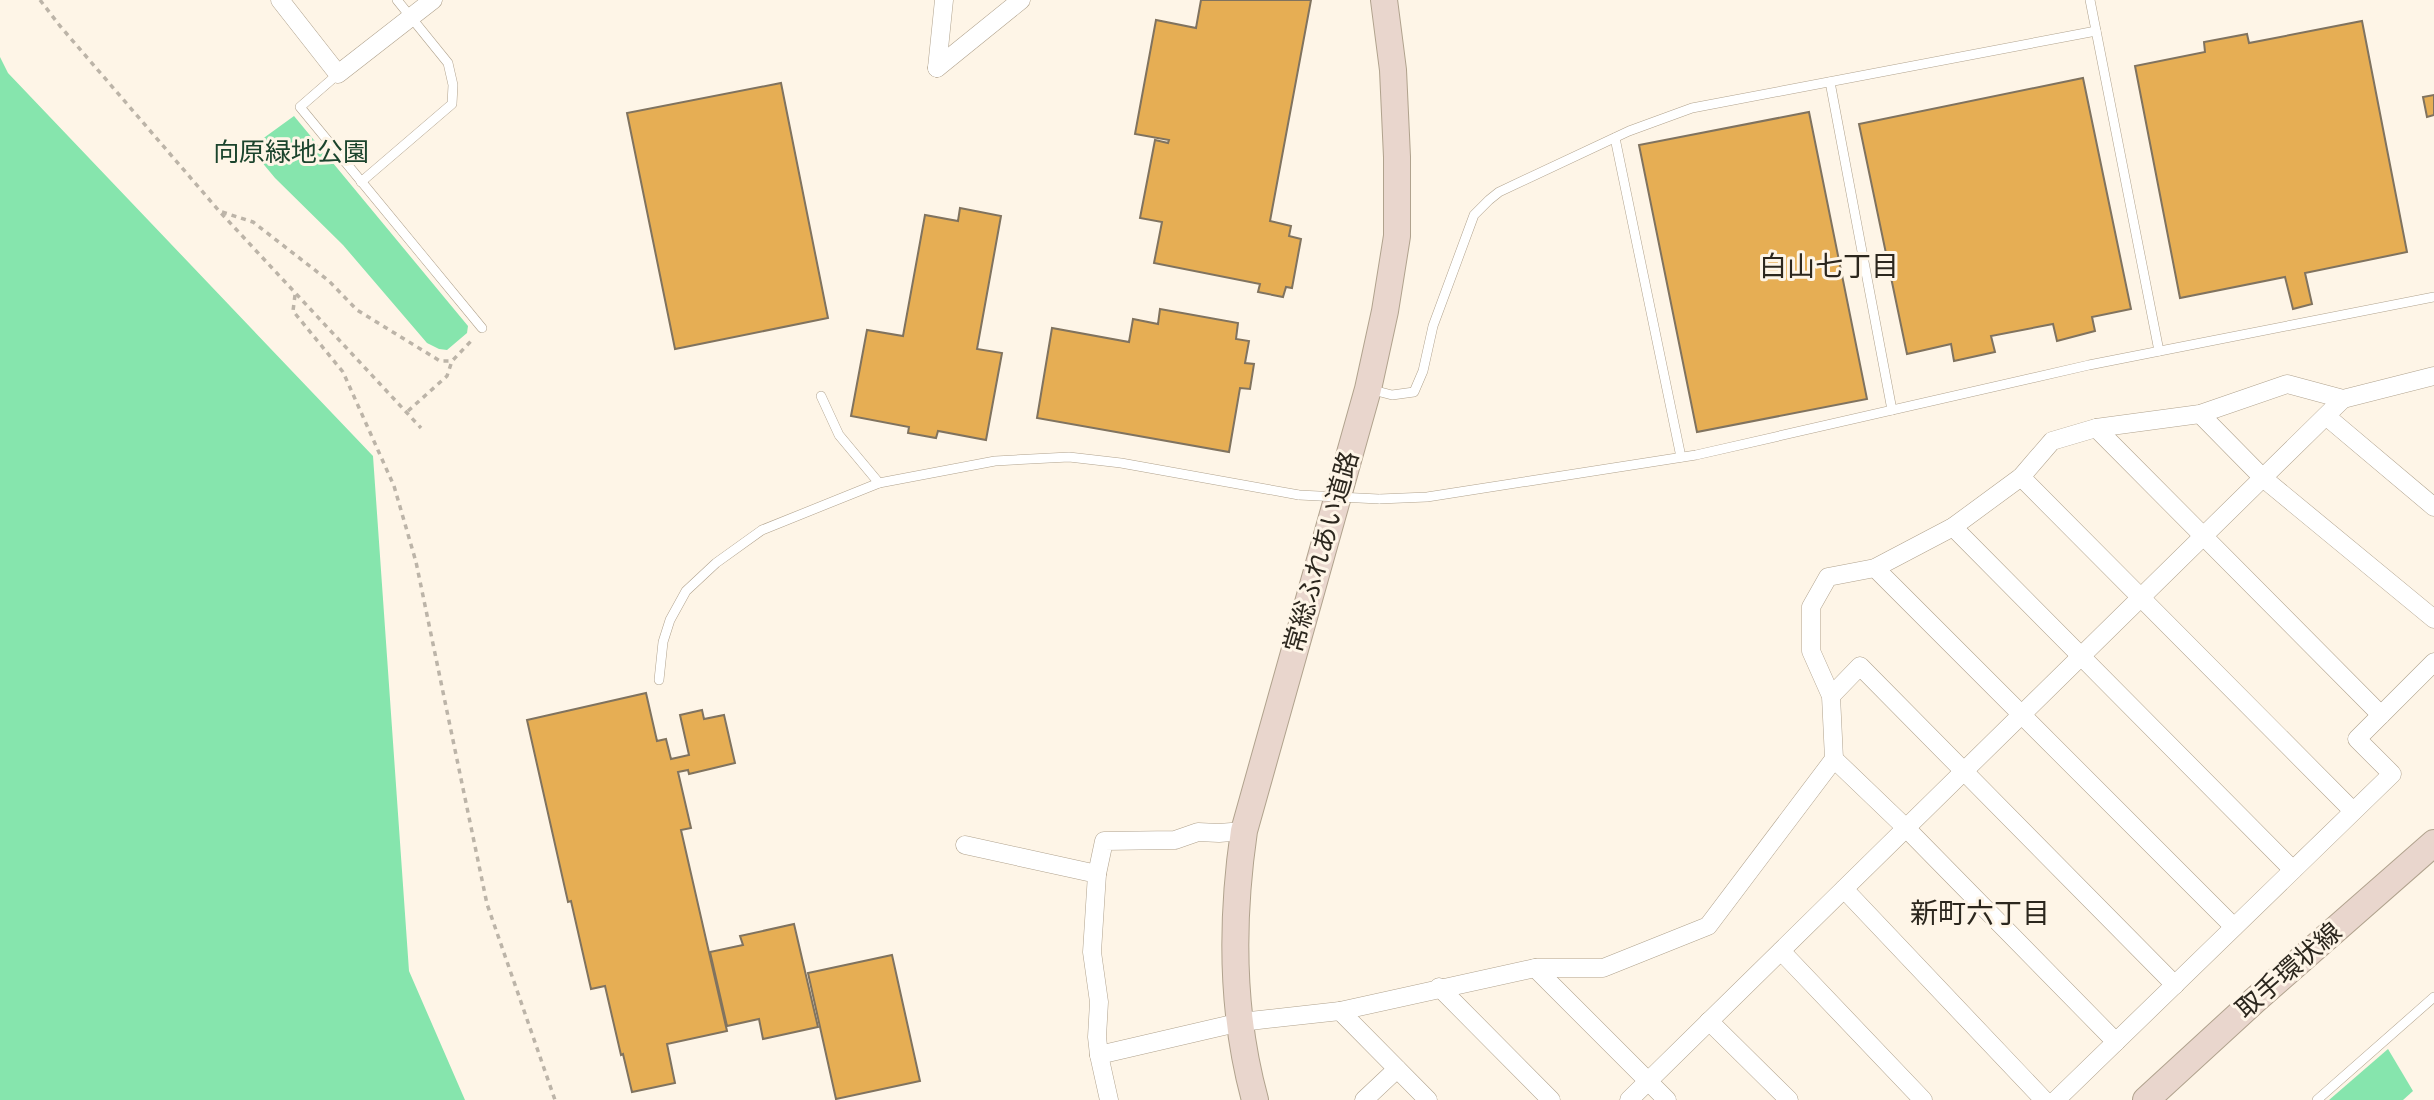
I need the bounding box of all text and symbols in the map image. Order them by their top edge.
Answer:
park label: 向原緑地公園 [213,137,369,169]
district label: 白山七丁目 [1759,250,1899,284]
street label: 常総ふれあい道路 [1278,448,1366,656]
district label: 新町六丁目 [1910,897,2050,931]
street label: 取手環状線 [2229,916,2349,1026]

